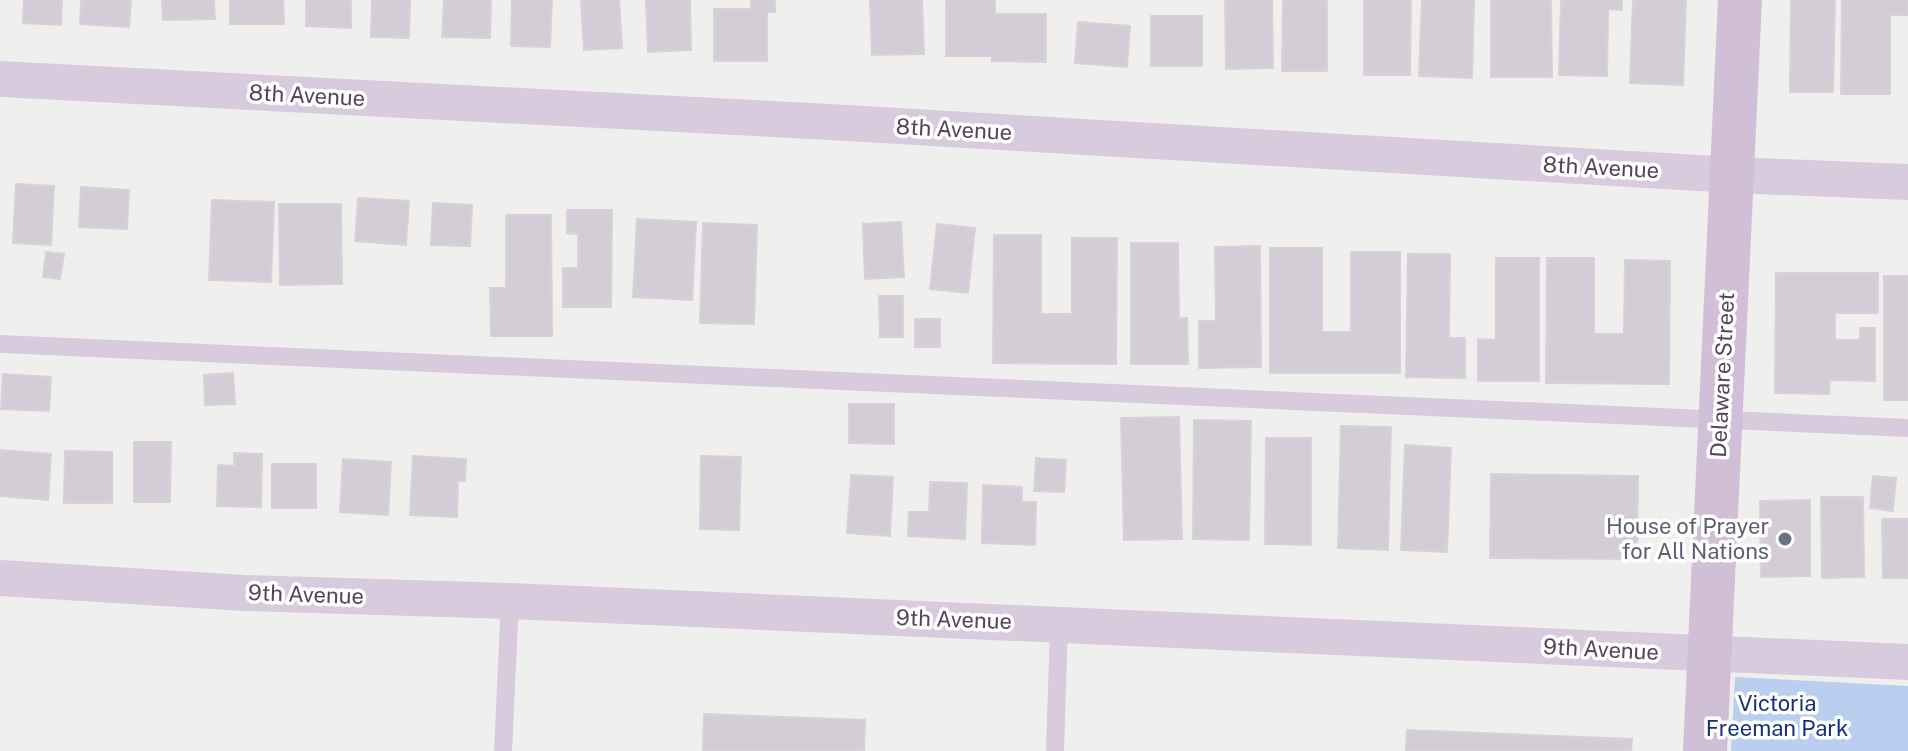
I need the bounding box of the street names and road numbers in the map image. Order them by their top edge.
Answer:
street label: 8th Avenue [248,79,366,111]
street label: 8th Avenue [895,113,1013,145]
street label: 8th Avenue [1542,151,1660,183]
street label: Delaware Street [1705,292,1739,458]
street label: 9th Avenue [248,579,364,609]
street label: 9th Avenue [896,604,1012,634]
street label: 9th Avenue [1542,633,1660,665]

